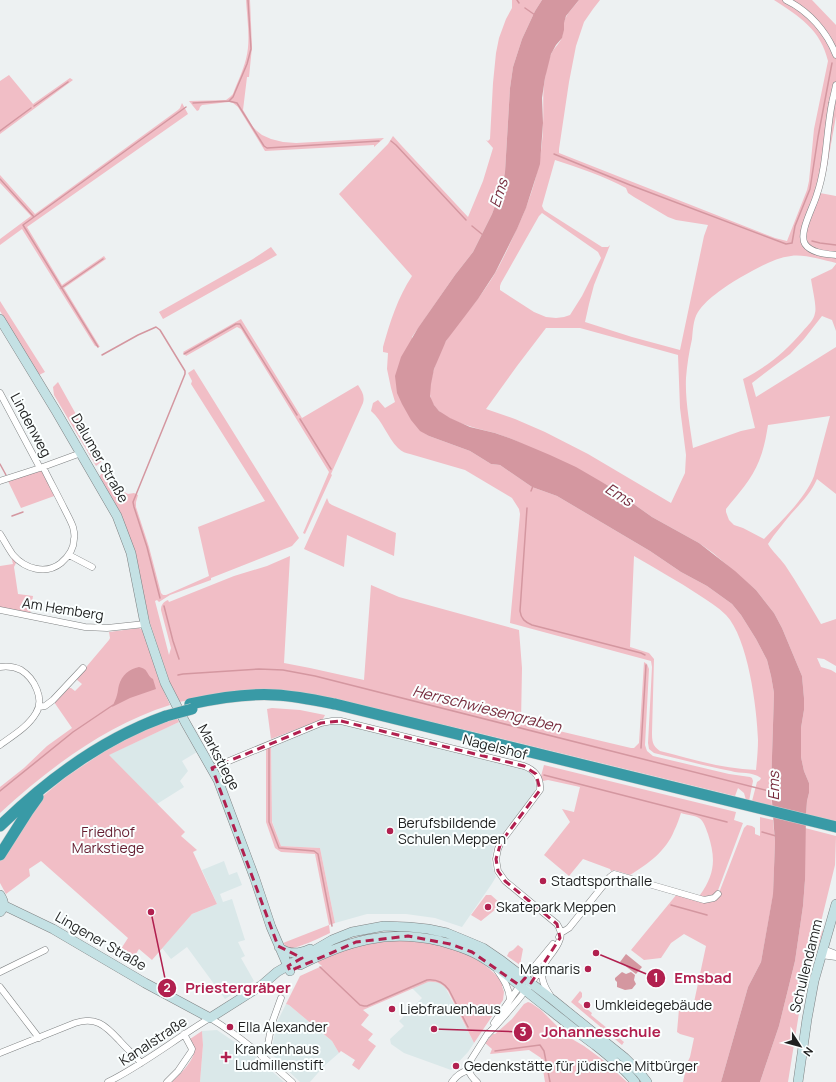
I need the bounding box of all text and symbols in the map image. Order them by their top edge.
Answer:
water label: Ems [484,175,513,210]
street label: Lindenweg [7,389,56,460]
street label: Dalumer Straße [67,410,134,506]
water label: Ems [601,478,638,512]
street label: Am Hemberg [21,593,105,624]
water label: Herrschwiesengraben [411,680,565,737]
street label: Markstiege [194,720,245,793]
street label: Nagelshof [461,729,529,764]
water label: Ems [763,770,784,801]
place label: Berufsbildende Schulen Meppen [398,813,506,848]
park label: Friedhof Markstiege [72,822,144,857]
marker: Berufsbildende Schulen Meppen [385,826,395,836]
place label: Stadtsporthalle [551,871,652,890]
marker: Stadtsporthalle [538,876,548,886]
place label: Skatepark Meppen [496,897,616,916]
marker: Skatepark Meppen [483,902,493,912]
street label: Lingener Straße [52,907,150,974]
street label: Schullendamm [785,917,826,1015]
place label: Marmaris [520,959,580,978]
marker: Marmaris [583,964,593,974]
callout: Emsbad [646,964,740,991]
text: Emsbad [674,967,732,988]
text: 1 [653,969,659,986]
callout: Priestergräber [157,974,298,1001]
text: Priestergräber [185,977,291,998]
text: 2 [163,979,171,996]
place label: Umkleidegebäude [595,995,712,1014]
place label: Liebfrauenhaus [400,999,501,1018]
marker: Umkleidegebäude [582,1000,592,1010]
marker: Liebfrauenhaus [387,1004,397,1014]
street label: Kanalstraße [115,1012,190,1070]
place label: Ella Alexander [238,1017,328,1036]
callout: Johannesschule [513,1019,669,1046]
text: Johannesschule [541,1021,661,1042]
marker: Ella Alexander [225,1022,235,1032]
text: 3 [520,1023,527,1040]
north arrow [780,1026,820,1066]
place label: Krankenhaus Ludmillenstift [235,1039,324,1074]
text: N [800,1045,817,1060]
marker: Krankenhaus Ludmillenstift [220,1051,232,1063]
place label: Gedenkstätte für jüdische Mitbürger [464,1056,698,1075]
marker: Gedenkstätte für jüdische Mitbürger [451,1061,461,1071]

